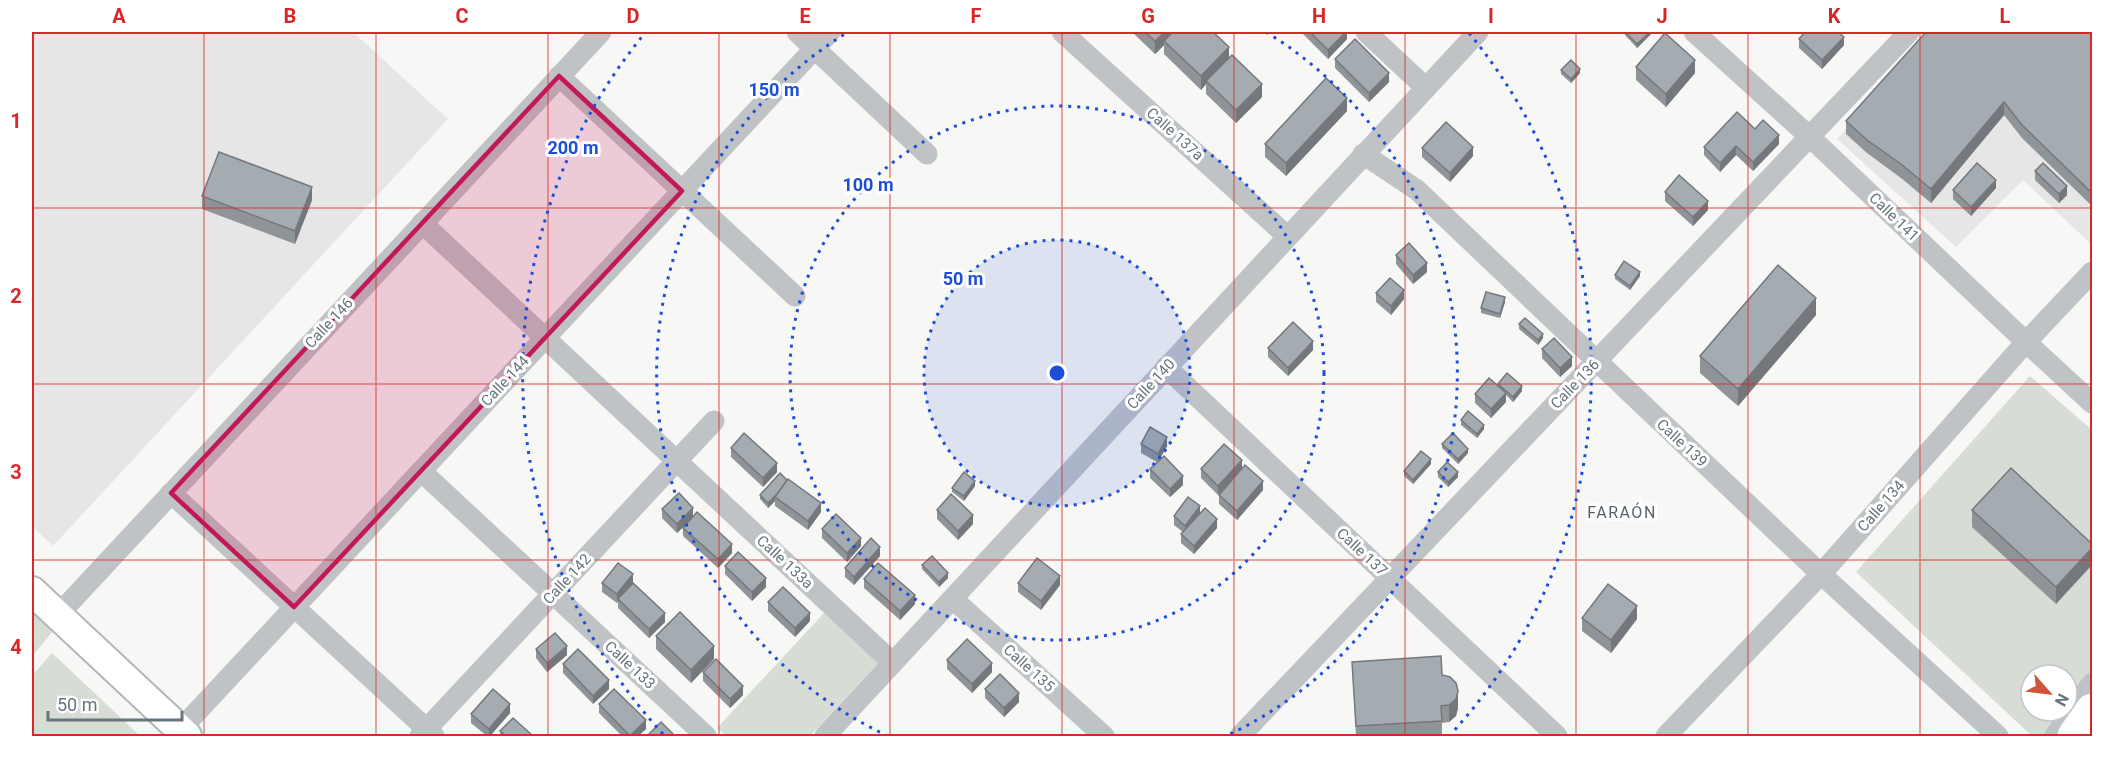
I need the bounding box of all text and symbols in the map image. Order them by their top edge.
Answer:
text: A [112,4,126,28]
text: B [284,4,296,28]
text: C [455,4,469,28]
text: D [627,4,640,28]
text: E [799,4,811,28]
text: F [971,4,982,28]
text: G [1141,4,1155,28]
text: H [1312,4,1326,28]
text: I [1488,4,1494,28]
text: J [1656,4,1668,28]
text: K [1828,4,1841,28]
text: L [2000,4,2011,28]
text: 150 m [748,79,800,100]
street label: Calle 137a [1143,104,1207,164]
text: 1 [10,109,22,133]
text: 200 m [547,137,599,158]
text: 100 m [842,174,894,195]
street label: Calle 141 [1865,189,1923,245]
text: 50 m [943,268,983,289]
text: 2 [10,284,22,308]
street label: Calle 146 [301,294,357,352]
street label: Calle 144 [477,352,533,410]
street label: Calle 140 [1123,355,1179,413]
street label: Calle 136 [1547,355,1603,413]
centre of rings [1047,363,1067,383]
street label: Calle 139 [1653,415,1711,471]
text: 3 [10,460,22,484]
street label: Calle 134 [1854,476,1909,535]
district label: FARAÓN [1587,502,1657,522]
street label: Calle 137 [1333,524,1391,580]
street label: Calle 133a [753,531,817,593]
street label: Calle 142 [539,550,595,608]
text: 4 [10,635,22,659]
street label: Calle 133 [601,637,659,693]
street label: Calle 135 [1000,641,1058,695]
north arrow [2019,663,2079,723]
scale bar [48,684,182,722]
text: N [2051,690,2073,709]
text: 50 m [57,694,97,715]

